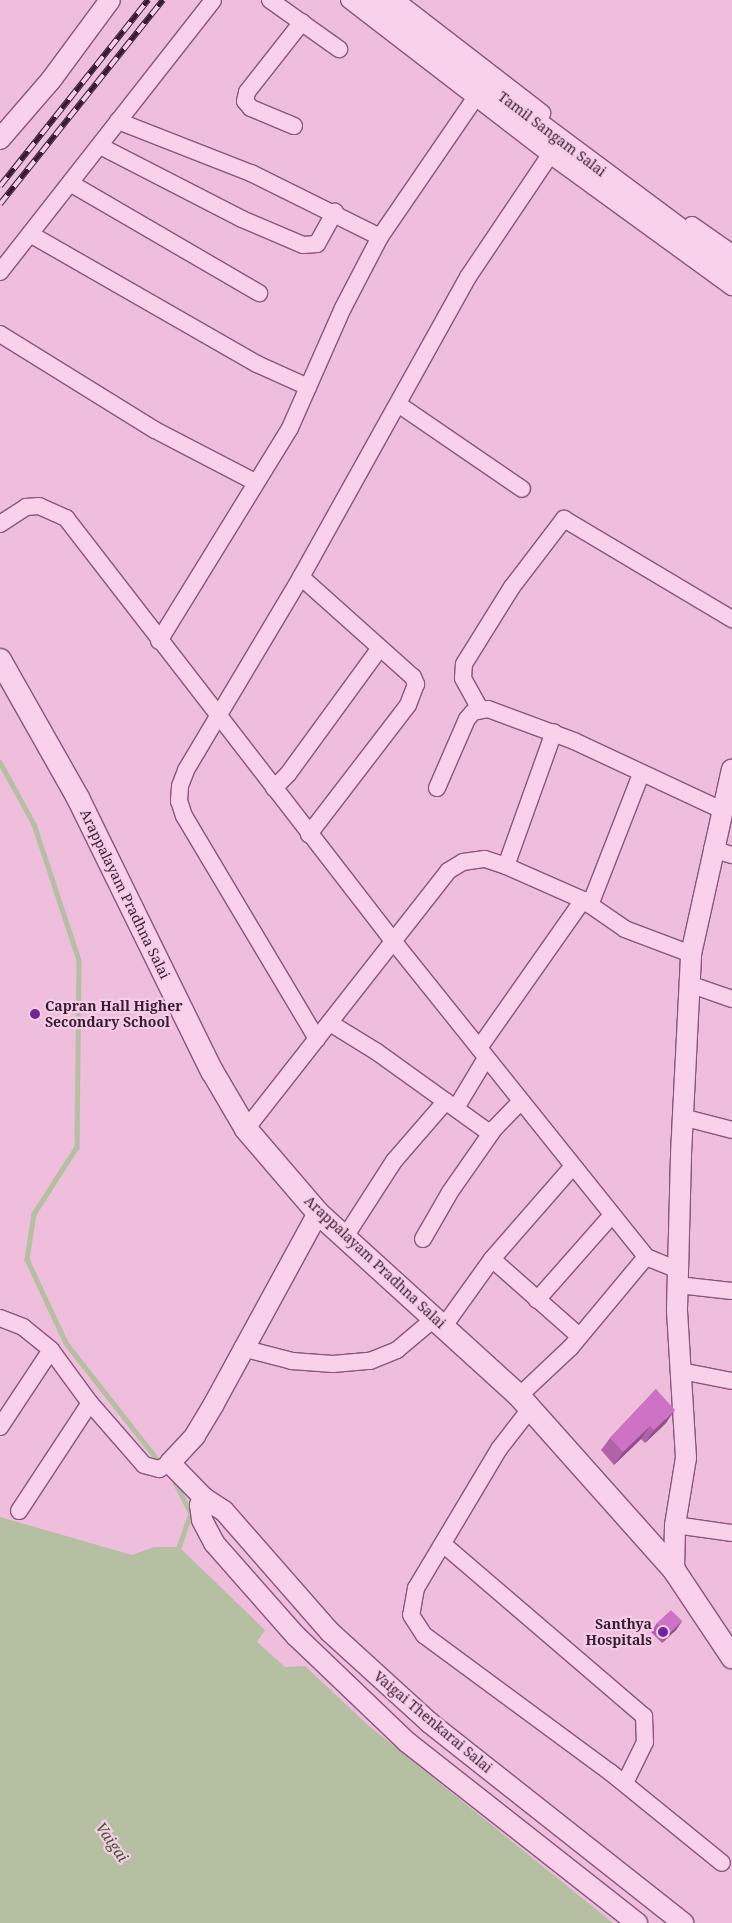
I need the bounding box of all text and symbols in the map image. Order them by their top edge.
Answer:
street label: Tamil Sangam Salai [495,88,609,180]
street label: Arappalayam Pradhna Salai [77,806,173,982]
place label: Capran Hall Higher Secondary School [45,998,182,1030]
marker: Capran Hall Higher Secondary School [29,1008,41,1020]
street label: Arappalayam Pradhna Salai [301,1192,449,1332]
place label: Santhya Hospitals [586,1616,652,1648]
marker: Santhya Hospitals [656,1625,670,1639]
street label: Vaigai Thenkarai Salai [370,1668,496,1776]
water label: Vaigai [92,1819,132,1865]

